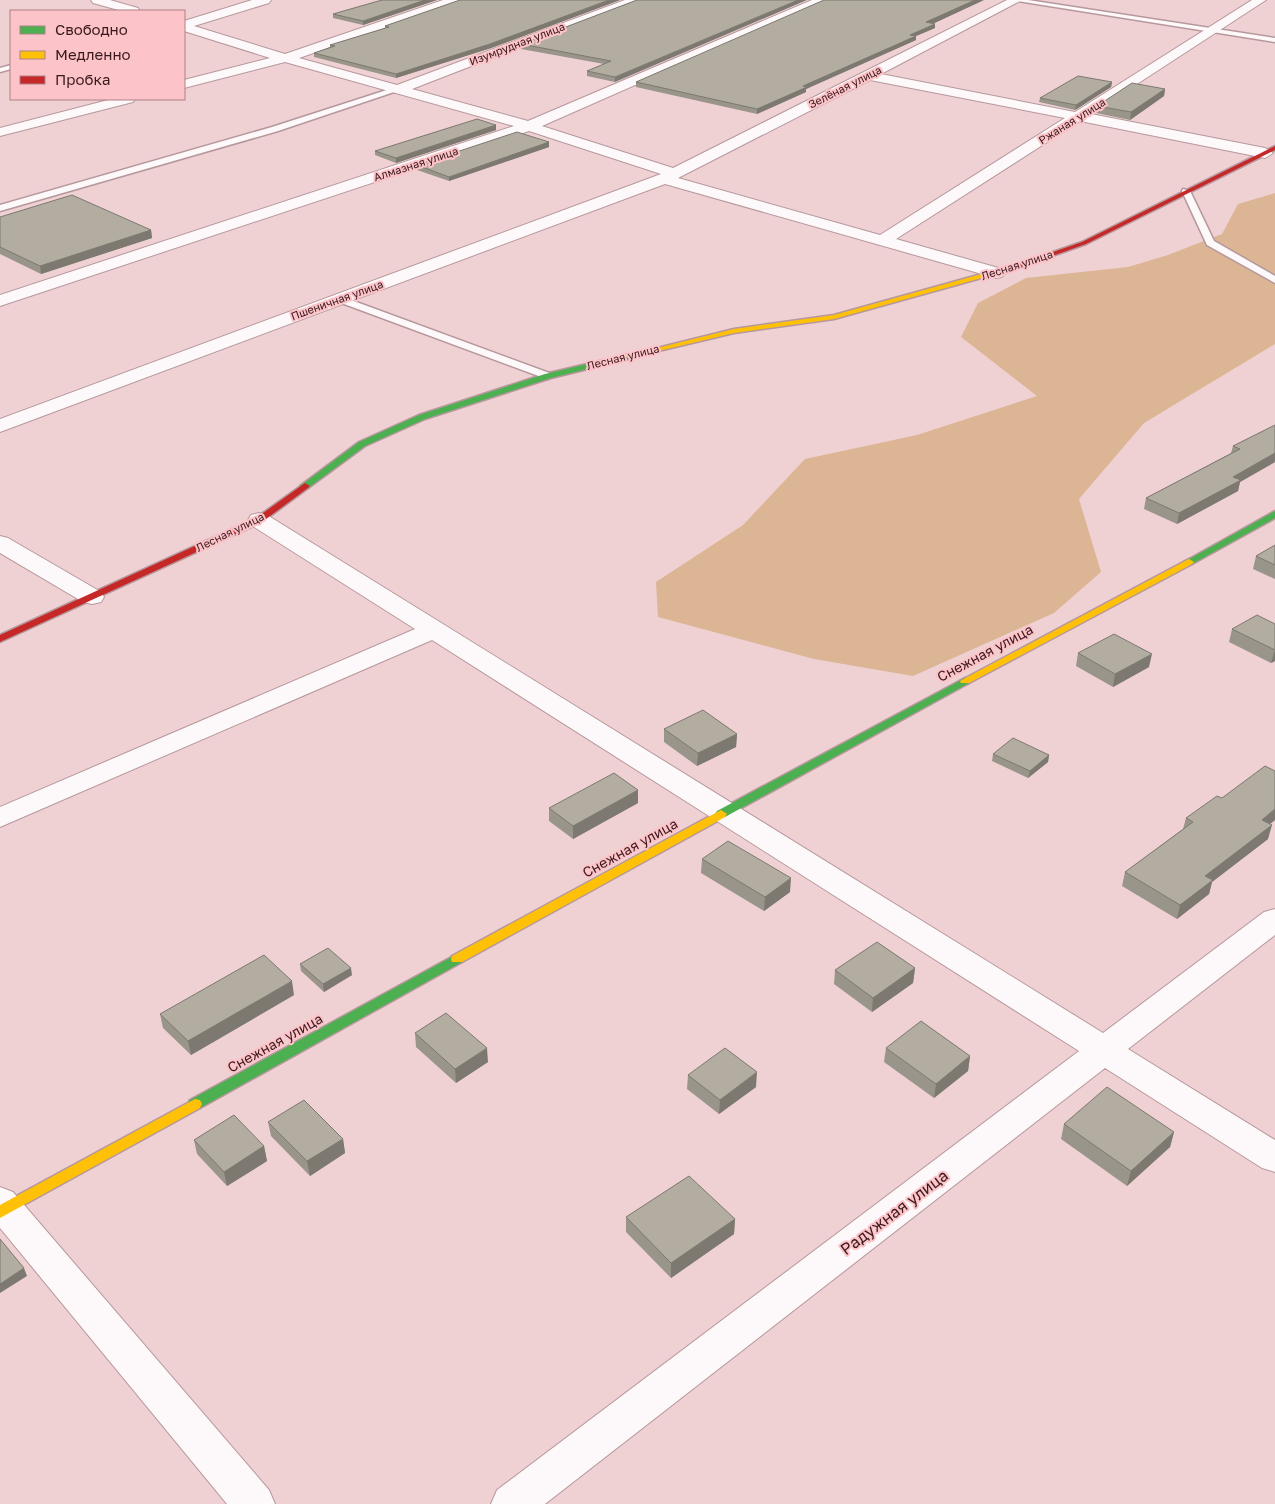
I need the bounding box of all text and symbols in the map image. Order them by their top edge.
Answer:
legend [10,10,185,100]
street label: Изумрудная улица [467,19,566,68]
text: Свободно [55,20,128,38]
text: Медленно [55,45,131,63]
street label: Зелёная улица [806,63,884,111]
text: Пробка [55,70,110,88]
street label: Ржаная улица [1036,95,1108,146]
street label: Алмазная улица [372,144,460,183]
street label: Лесная улица [979,247,1054,282]
street label: Пшеничная улица [289,277,385,322]
street label: Лесная улица [585,341,661,372]
street label: Лесная улица [193,509,266,554]
street label: Снежная улица [934,620,1036,685]
street label: Снежная улица [579,814,680,881]
street label: Снежная улица [224,1009,325,1076]
street label: Радужная улица [836,1165,952,1259]

